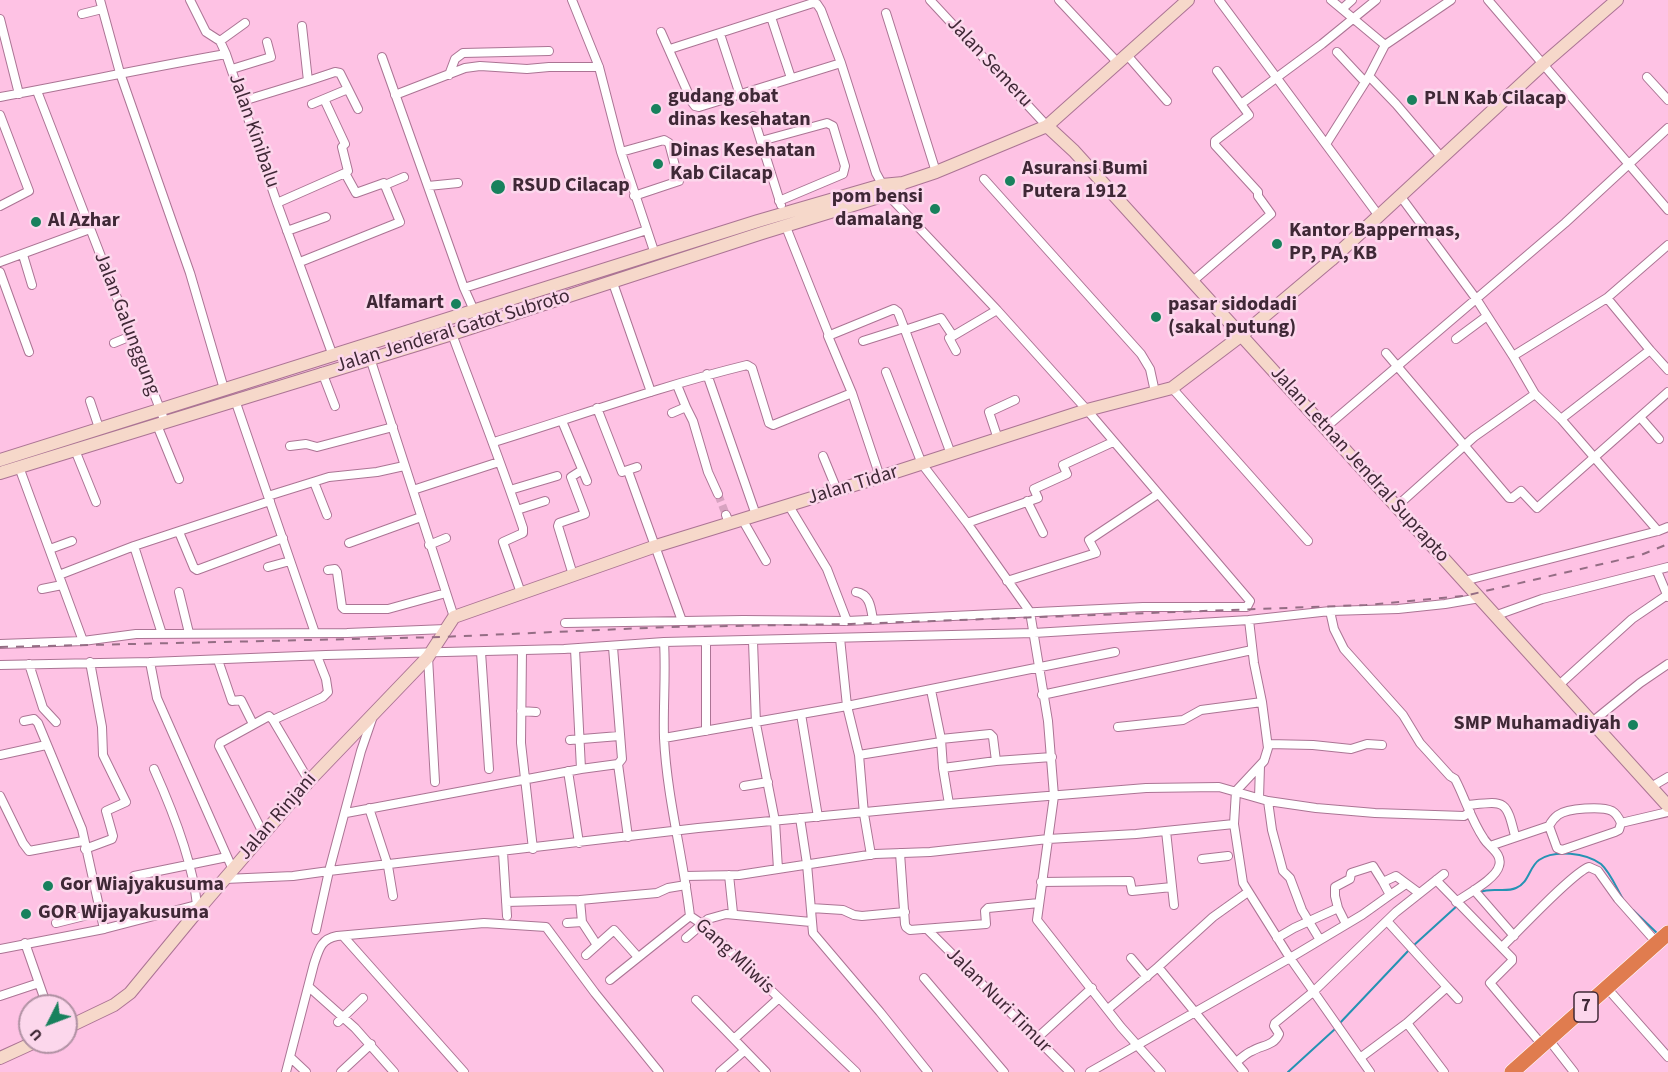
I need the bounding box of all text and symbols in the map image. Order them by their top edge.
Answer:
street label: Jalan Semeru [941,13,1037,113]
street label: Jalan Kinibalu [222,71,284,191]
place label: gudang obat dinas kesehatan [668,86,811,133]
place label: PLN Kab Cilacap [1424,88,1566,112]
marker: PLN Kab Cilacap [1405,93,1419,107]
marker: gudang obat dinas kesehatan [649,102,663,116]
place label: Dinas Kesehatan Kab Cilacap [670,140,815,187]
marker: Dinas Kesehatan Kab Cilacap [651,157,665,171]
place label: Asuransi Bumi Putera 1912 [1022,158,1148,205]
marker: Asuransi Bumi Putera 1912 [1003,174,1017,188]
place label: RSUD Cilacap [512,175,630,199]
marker: RSUD Cilacap [489,178,507,196]
place label: pom bensi damalang [832,186,923,233]
marker: pom bensi damalang [928,202,942,216]
place label: Al Azhar [48,210,120,234]
marker: Al Azhar [29,215,43,229]
place label: Kantor Bappermas, PP, PA, KB [1289,220,1460,267]
marker: Kantor Bappermas, PP, PA, KB [1270,237,1284,251]
street label: Jalan Galunggung [88,249,164,399]
street label: Jalan Jenderal Gatot Subroto [333,285,573,379]
place label: Alfamart [367,292,444,316]
place label: pasar sidodadi (sakal putung) [1168,294,1297,341]
marker: Alfamart [449,297,463,311]
marker: pasar sidodadi (sakal putung) [1149,310,1163,324]
street label: Jalan Letnan Jendral Suprapto [1264,362,1454,568]
street label: Jalan Tidar [805,461,901,511]
place label: SMP Muhamadiyah [1454,713,1621,737]
marker: SMP Muhamadiyah [1626,718,1640,732]
street label: Jalan Rinjani [234,768,322,866]
place label: Gor Wiajyakusuma [60,874,224,898]
marker: Gor Wiajyakusuma [41,879,55,893]
place label: GOR Wijayakusuma [38,902,209,926]
marker: GOR Wijayakusuma [19,907,33,921]
street label: Gang Mliwis [689,914,779,1000]
street label: Jalan Nuri Timur [940,943,1056,1059]
road number: 7 [1574,992,1598,1022]
north arrow [18,994,78,1054]
text: U [24,1023,48,1046]

